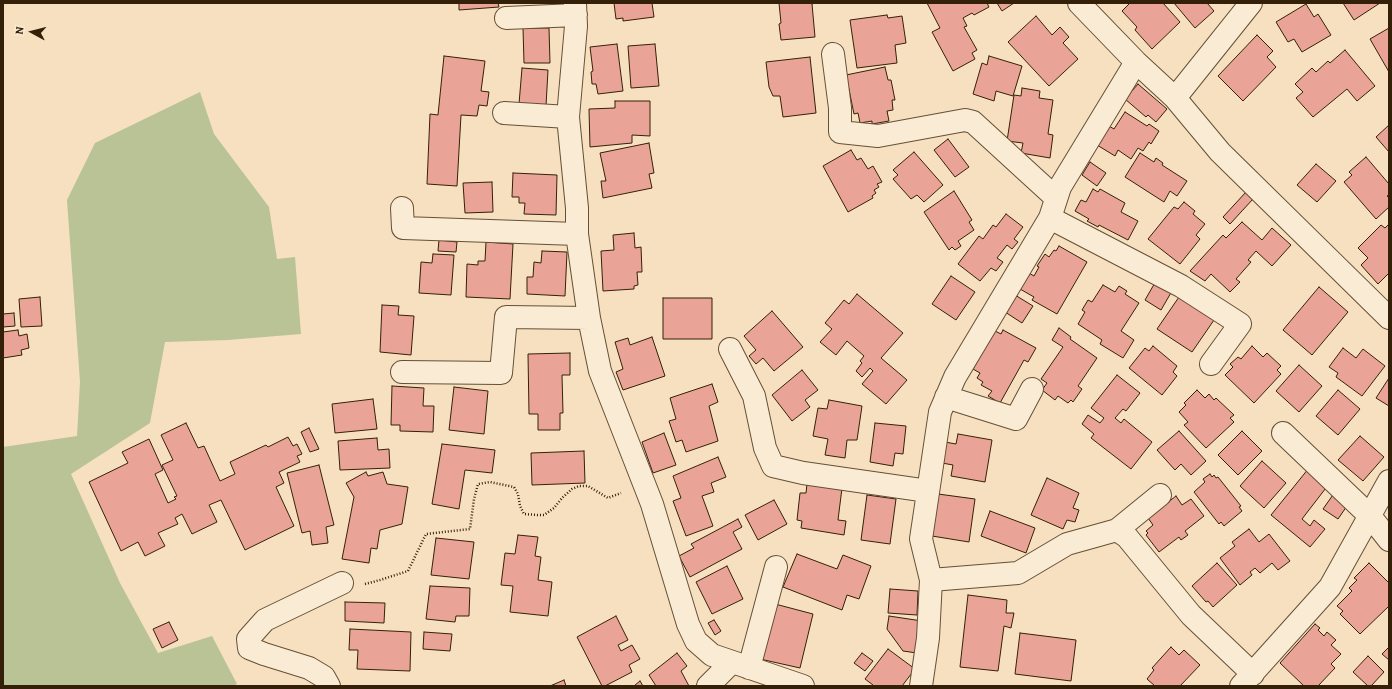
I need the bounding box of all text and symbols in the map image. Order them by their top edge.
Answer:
north arrow [12,12,52,52]
text: N [12,26,28,35]

